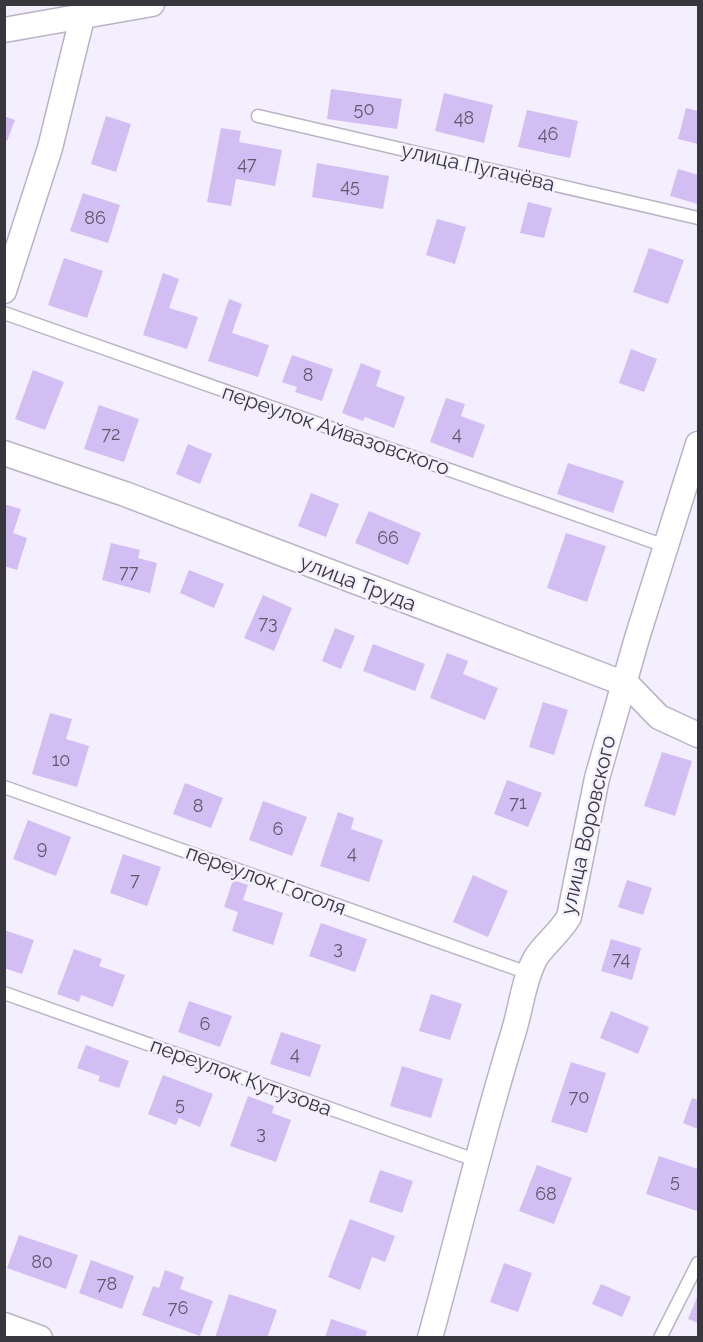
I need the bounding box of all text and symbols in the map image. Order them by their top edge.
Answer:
house number: 50 [354,98,374,119]
house number: 48 [454,107,474,128]
house number: 46 [538,123,558,144]
street label: улица Пугачёва [399,137,557,196]
house number: 47 [237,153,257,174]
house number: 45 [340,175,360,196]
house number: 86 [84,207,106,228]
house number: 8 [303,364,313,385]
street label: переулок Айвазовского [219,379,453,480]
house number: 72 [101,423,121,444]
house number: 4 [452,423,462,444]
house number: 66 [377,527,399,548]
street label: улица Труда [296,549,420,616]
house number: 77 [119,561,139,582]
house number: 73 [258,612,278,633]
street label: улица Воровского [555,733,620,917]
house number: 10 [52,749,70,770]
house number: 71 [509,792,527,813]
house number: 8 [193,795,203,816]
house number: 6 [273,818,284,839]
house number: 9 [37,837,47,858]
street label: переулок Гоголя [183,839,350,920]
house number: 4 [347,842,357,863]
house number: 7 [130,869,140,890]
house number: 3 [333,937,343,958]
house number: 74 [612,948,630,969]
house number: 6 [200,1013,211,1034]
street label: переулок Кутузова [147,1032,335,1121]
house number: 4 [290,1043,300,1064]
house number: 70 [569,1086,589,1107]
house number: 5 [175,1093,185,1114]
house number: 3 [256,1122,266,1143]
house number: 5 [670,1170,680,1191]
house number: 68 [535,1183,557,1204]
house number: 80 [31,1251,53,1272]
house number: 78 [97,1273,117,1294]
house number: 76 [168,1297,188,1318]

